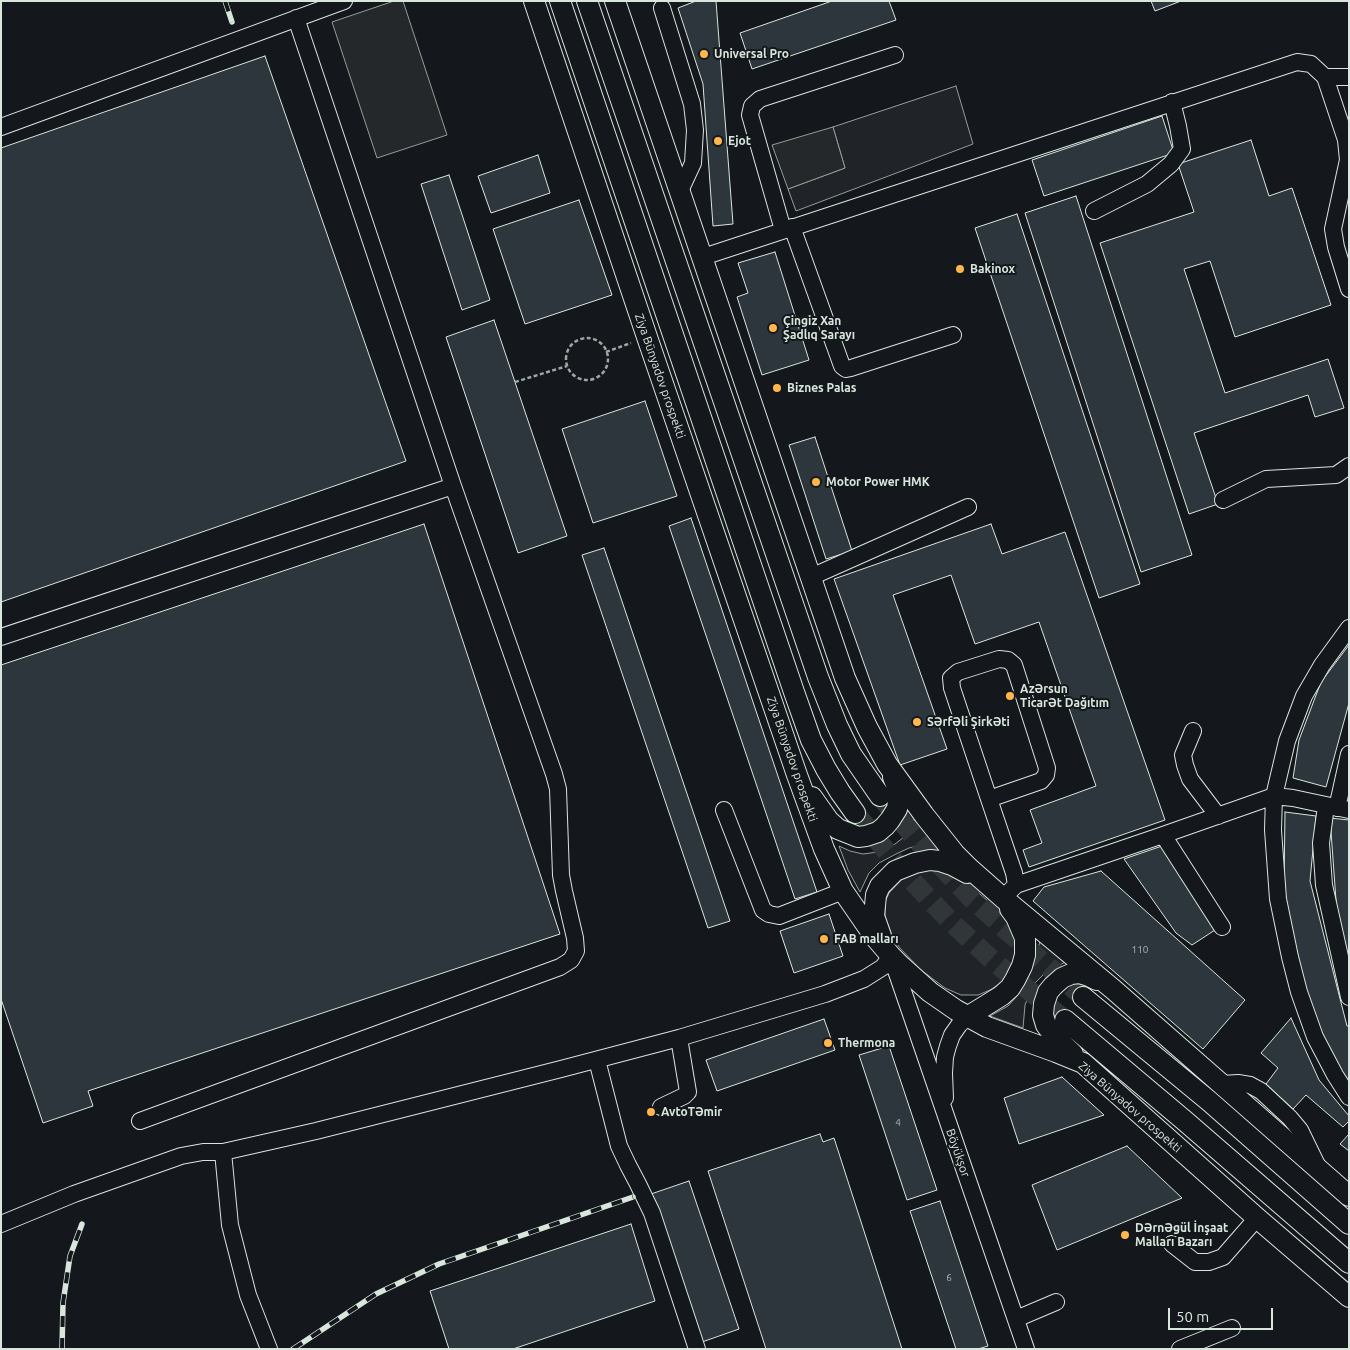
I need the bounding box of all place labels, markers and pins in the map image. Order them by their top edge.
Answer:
place label: Universal Pro [714,47,789,61]
marker: Universal Pro [698,48,710,60]
place label: Ejot [728,134,751,148]
marker: Ejot [712,135,724,147]
place label: Bakinox [970,262,1015,276]
marker: Bakinox [954,263,966,275]
place label: Çingiz Xan Şadlıq Sarayı [783,314,855,342]
marker: Çingiz Xan Şadlıq Sarayı [767,322,779,334]
place label: Biznes Palas [787,381,856,395]
marker: Biznes Palas [771,382,783,394]
place label: Motor Power HMK [826,475,930,489]
marker: Motor Power HMK [810,476,822,488]
place label: Azərsun Ticarət Dağıtım [1020,682,1109,710]
marker: Azərsun Ticarət Dağıtım [1004,690,1016,702]
place label: Sərfəli Şirkəti [927,715,1010,729]
marker: Sərfəli Şirkəti [911,716,923,728]
place label: FAB malları [834,932,898,946]
marker: FAB malları [818,933,830,945]
place label: Thermona [838,1036,895,1050]
marker: Thermona [822,1037,834,1049]
place label: AvtoTəmir [661,1105,722,1119]
marker: AvtoTəmir [645,1106,657,1118]
place label: Dərnəgül İnşaat Malları Bazarı [1135,1221,1228,1249]
marker: Dərnəgül İnşaat Malları Bazarı [1119,1229,1131,1241]

